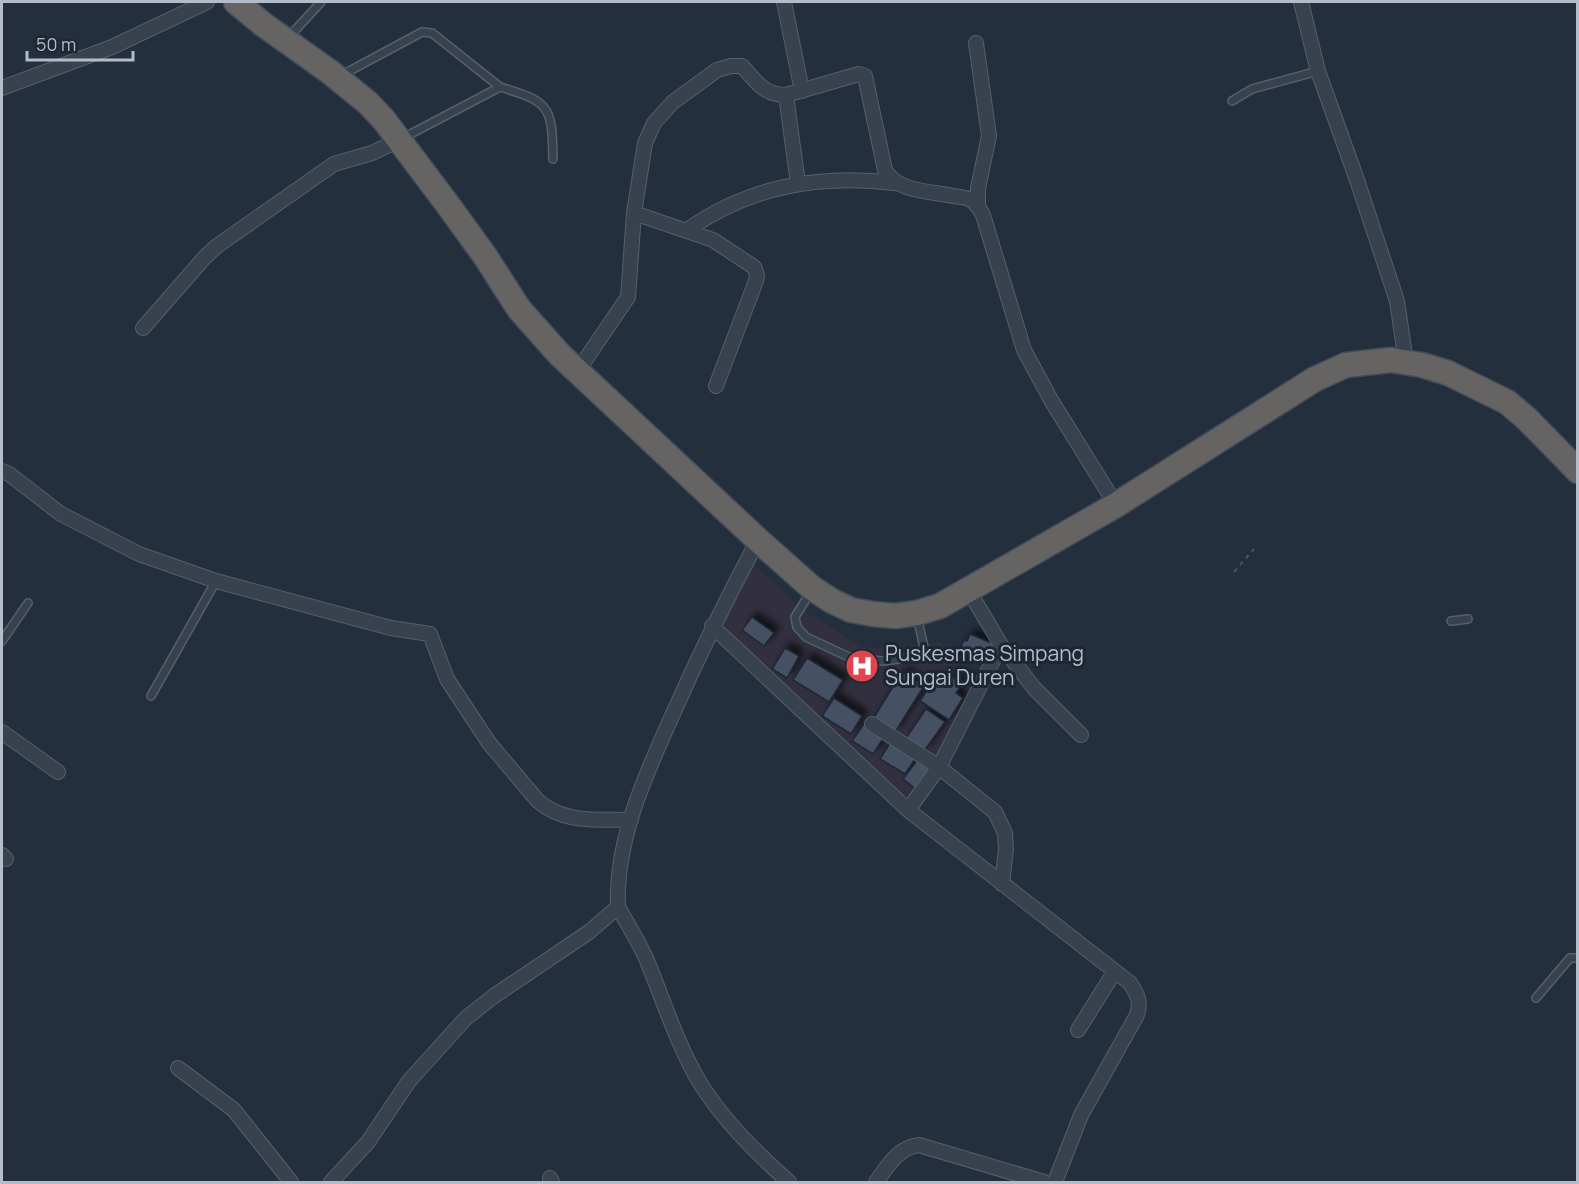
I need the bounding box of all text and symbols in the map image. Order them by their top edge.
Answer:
scale bar [27,24,134,62]
text: 50 m [36,32,76,56]
place label: Puskesmas Simpang Sungai Duren [885,639,1084,691]
hospital icon: Puskesmas Simpang Sungai Duren [844,648,880,684]

